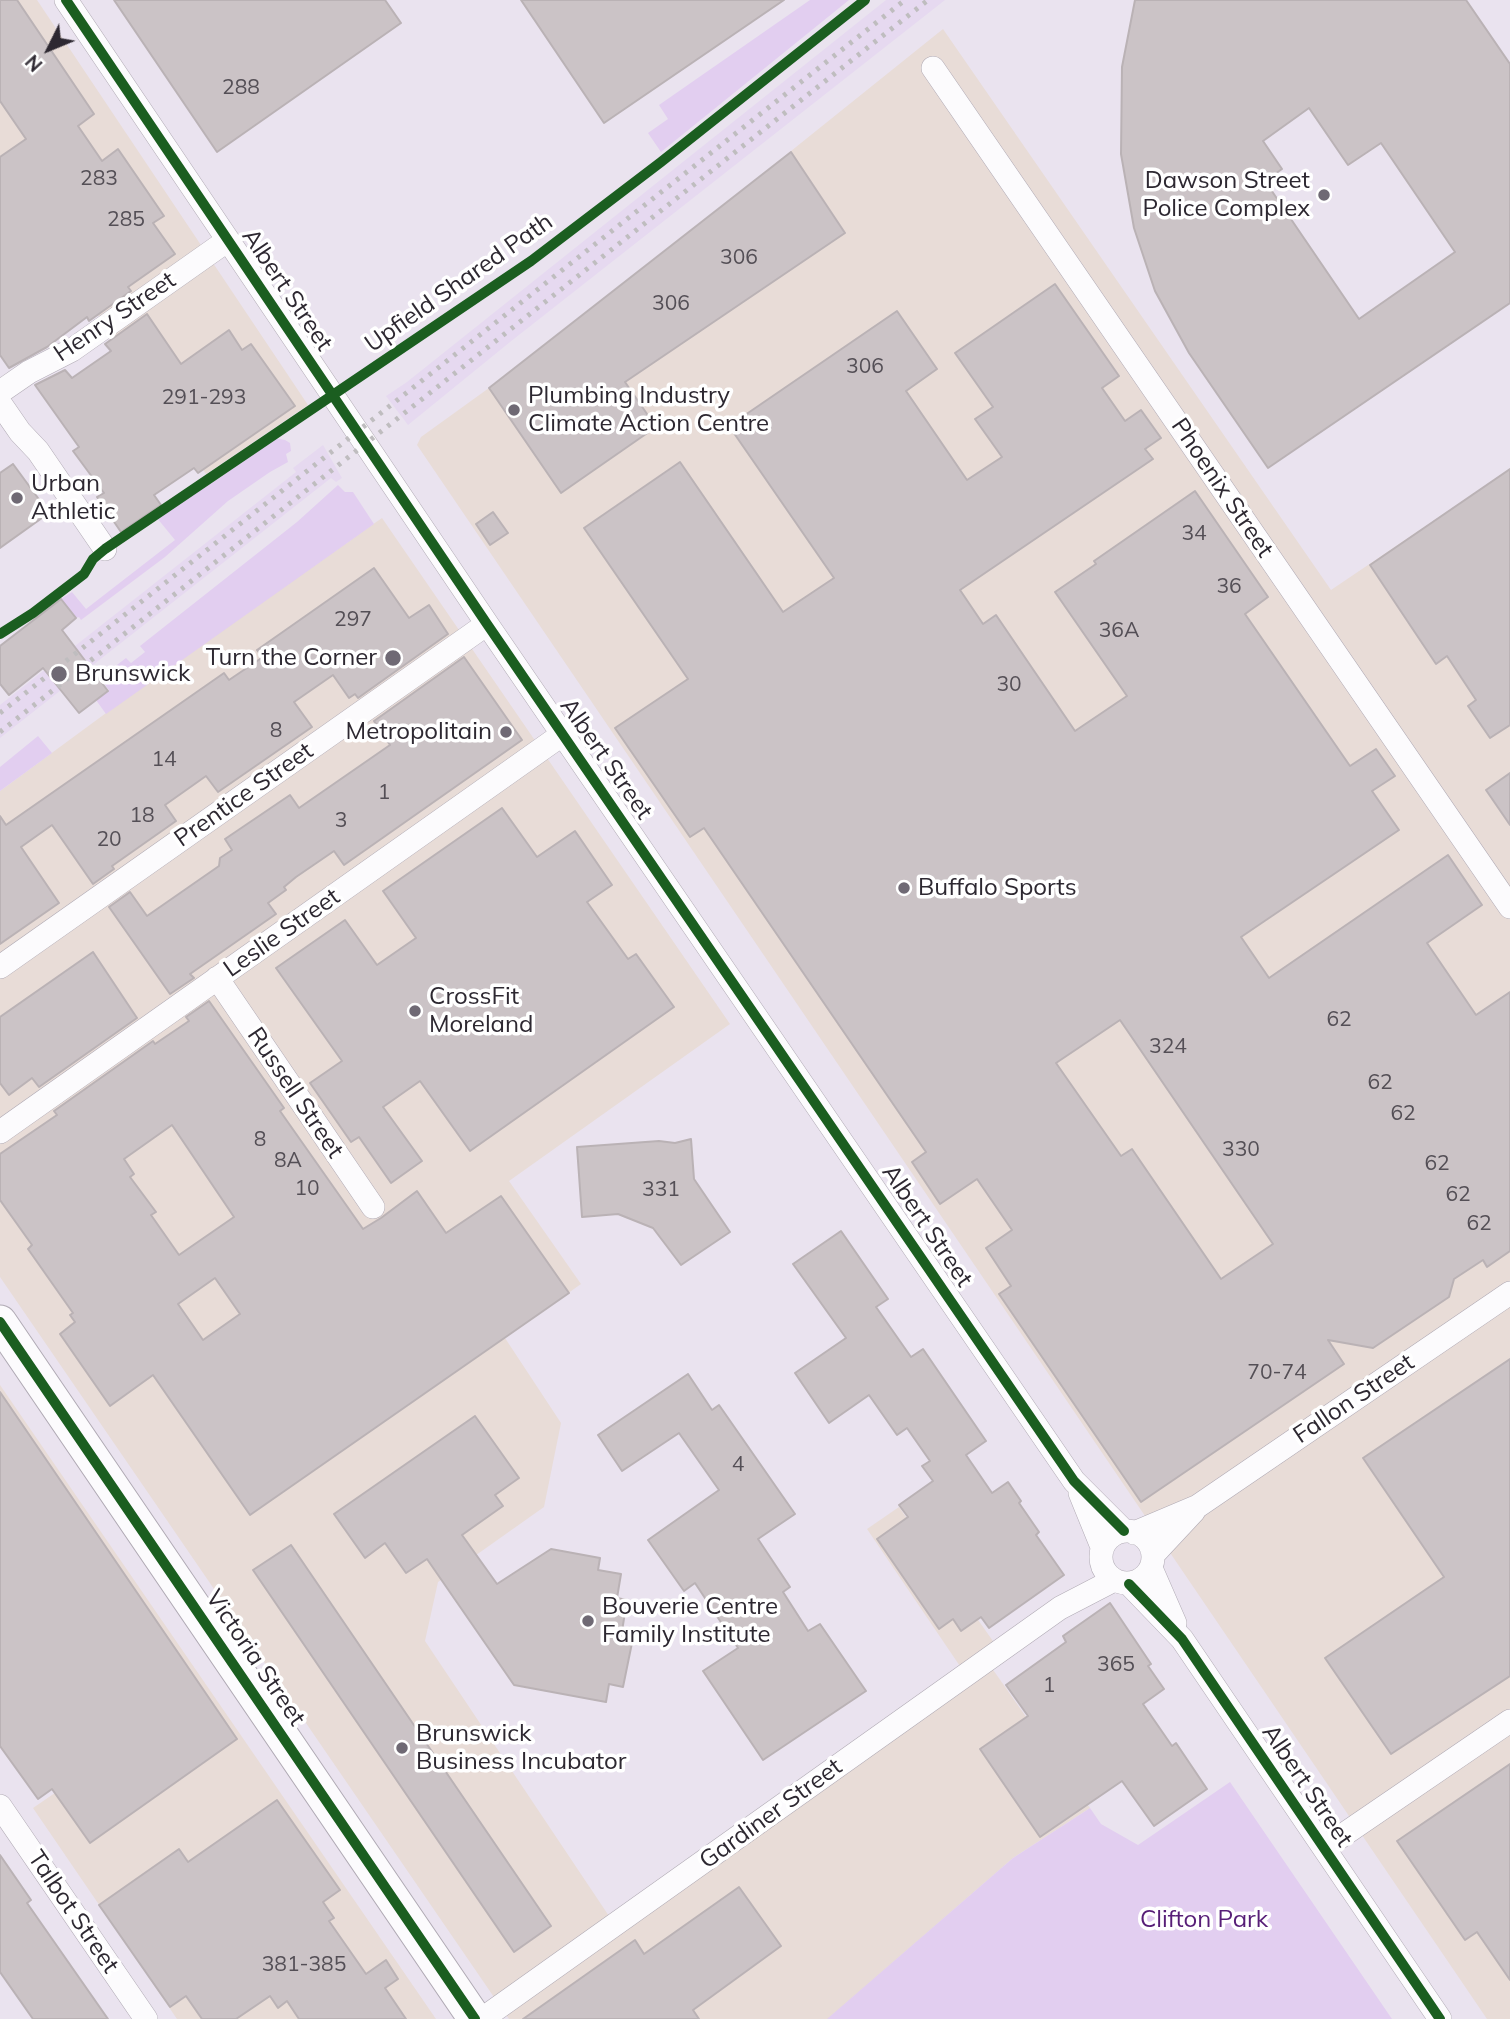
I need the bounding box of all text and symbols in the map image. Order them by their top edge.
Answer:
north arrow [14,14,84,84]
text: N [20,50,47,77]
house number: 288 [222,75,260,101]
house number: 283 [80,166,118,192]
place label: Dawson Street Police Complex [1143,167,1310,223]
marker: Dawson Street Police Complex [1316,187,1332,203]
house number: 285 [107,207,145,233]
street label: Upfield Shared Path [360,207,558,359]
street label: Albert Street [236,223,338,357]
house number: 306 [720,245,758,271]
street label: Henry Street [49,266,181,368]
house number: 306 [652,291,690,317]
house number: 306 [846,354,884,380]
place label: Plumbing Industry Climate Action Centre [528,382,769,438]
house number: 291-293 [162,385,246,411]
marker: Plumbing Industry Climate Action Centre [506,402,522,418]
street label: Phoenix Street [1165,413,1279,563]
place label: Urban Athletic [31,470,116,526]
marker: Urban Athletic [9,490,25,506]
house number: 34 [1181,521,1207,547]
house number: 36 [1216,574,1242,600]
house number: 297 [334,607,372,633]
house number: 36A [1099,618,1139,644]
place label: Turn the Corner [206,644,377,672]
marker: Turn the Corner [383,648,403,668]
place label: Brunswick [75,660,190,688]
marker: Brunswick [49,664,69,684]
house number: 30 [996,672,1022,698]
street label: Albert Street [554,693,658,825]
house number: 8 [270,718,282,744]
place label: Metropolitain [346,718,492,746]
marker: Metropolitain [498,724,514,740]
street label: Prentice Street [169,737,319,853]
house number: 14 [151,747,177,773]
house number: 1 [378,780,390,806]
house number: 18 [129,803,155,829]
house number: 3 [335,808,347,834]
house number: 20 [96,827,122,853]
place label: Buffalo Sports [918,874,1077,902]
marker: Buffalo Sports [896,880,912,896]
street label: Leslie Street [218,882,346,984]
place label: CrossFit Moreland [429,983,533,1039]
marker: CrossFit Moreland [407,1003,423,1019]
house number: 62 [1326,1007,1352,1033]
street label: Russell Street [241,1022,349,1164]
house number: 324 [1149,1034,1187,1060]
house number: 62 [1367,1070,1393,1096]
house number: 62 [1390,1101,1416,1127]
house number: 8 [254,1127,266,1153]
house number: 330 [1222,1137,1260,1163]
house number: 8A [274,1148,302,1174]
house number: 62 [1424,1151,1450,1177]
street label: Albert Street [876,1159,978,1293]
house number: 10 [294,1176,320,1202]
house number: 331 [642,1177,680,1203]
house number: 62 [1445,1182,1471,1208]
house number: 62 [1466,1211,1492,1237]
street label: Fallon Street [1288,1348,1420,1450]
house number: 70-74 [1247,1360,1307,1386]
house number: 4 [732,1452,744,1478]
street label: Victoria Street [199,1585,311,1731]
place label: Bouverie Centre Family Institute [602,1593,778,1649]
marker: Bouverie Centre Family Institute [580,1613,596,1629]
house number: 365 [1097,1652,1135,1678]
house number: 1 [1043,1673,1055,1699]
street label: Albert Street [1256,1719,1358,1853]
place label: Brunswick Business Incubator [416,1720,626,1776]
marker: Brunswick Business Incubator [394,1740,410,1756]
street label: Gardiner Street [694,1753,848,1875]
street label: Talbot Street [21,1845,125,1979]
park label: Clifton Park [1140,1906,1268,1934]
house number: 381-385 [262,1952,346,1978]

